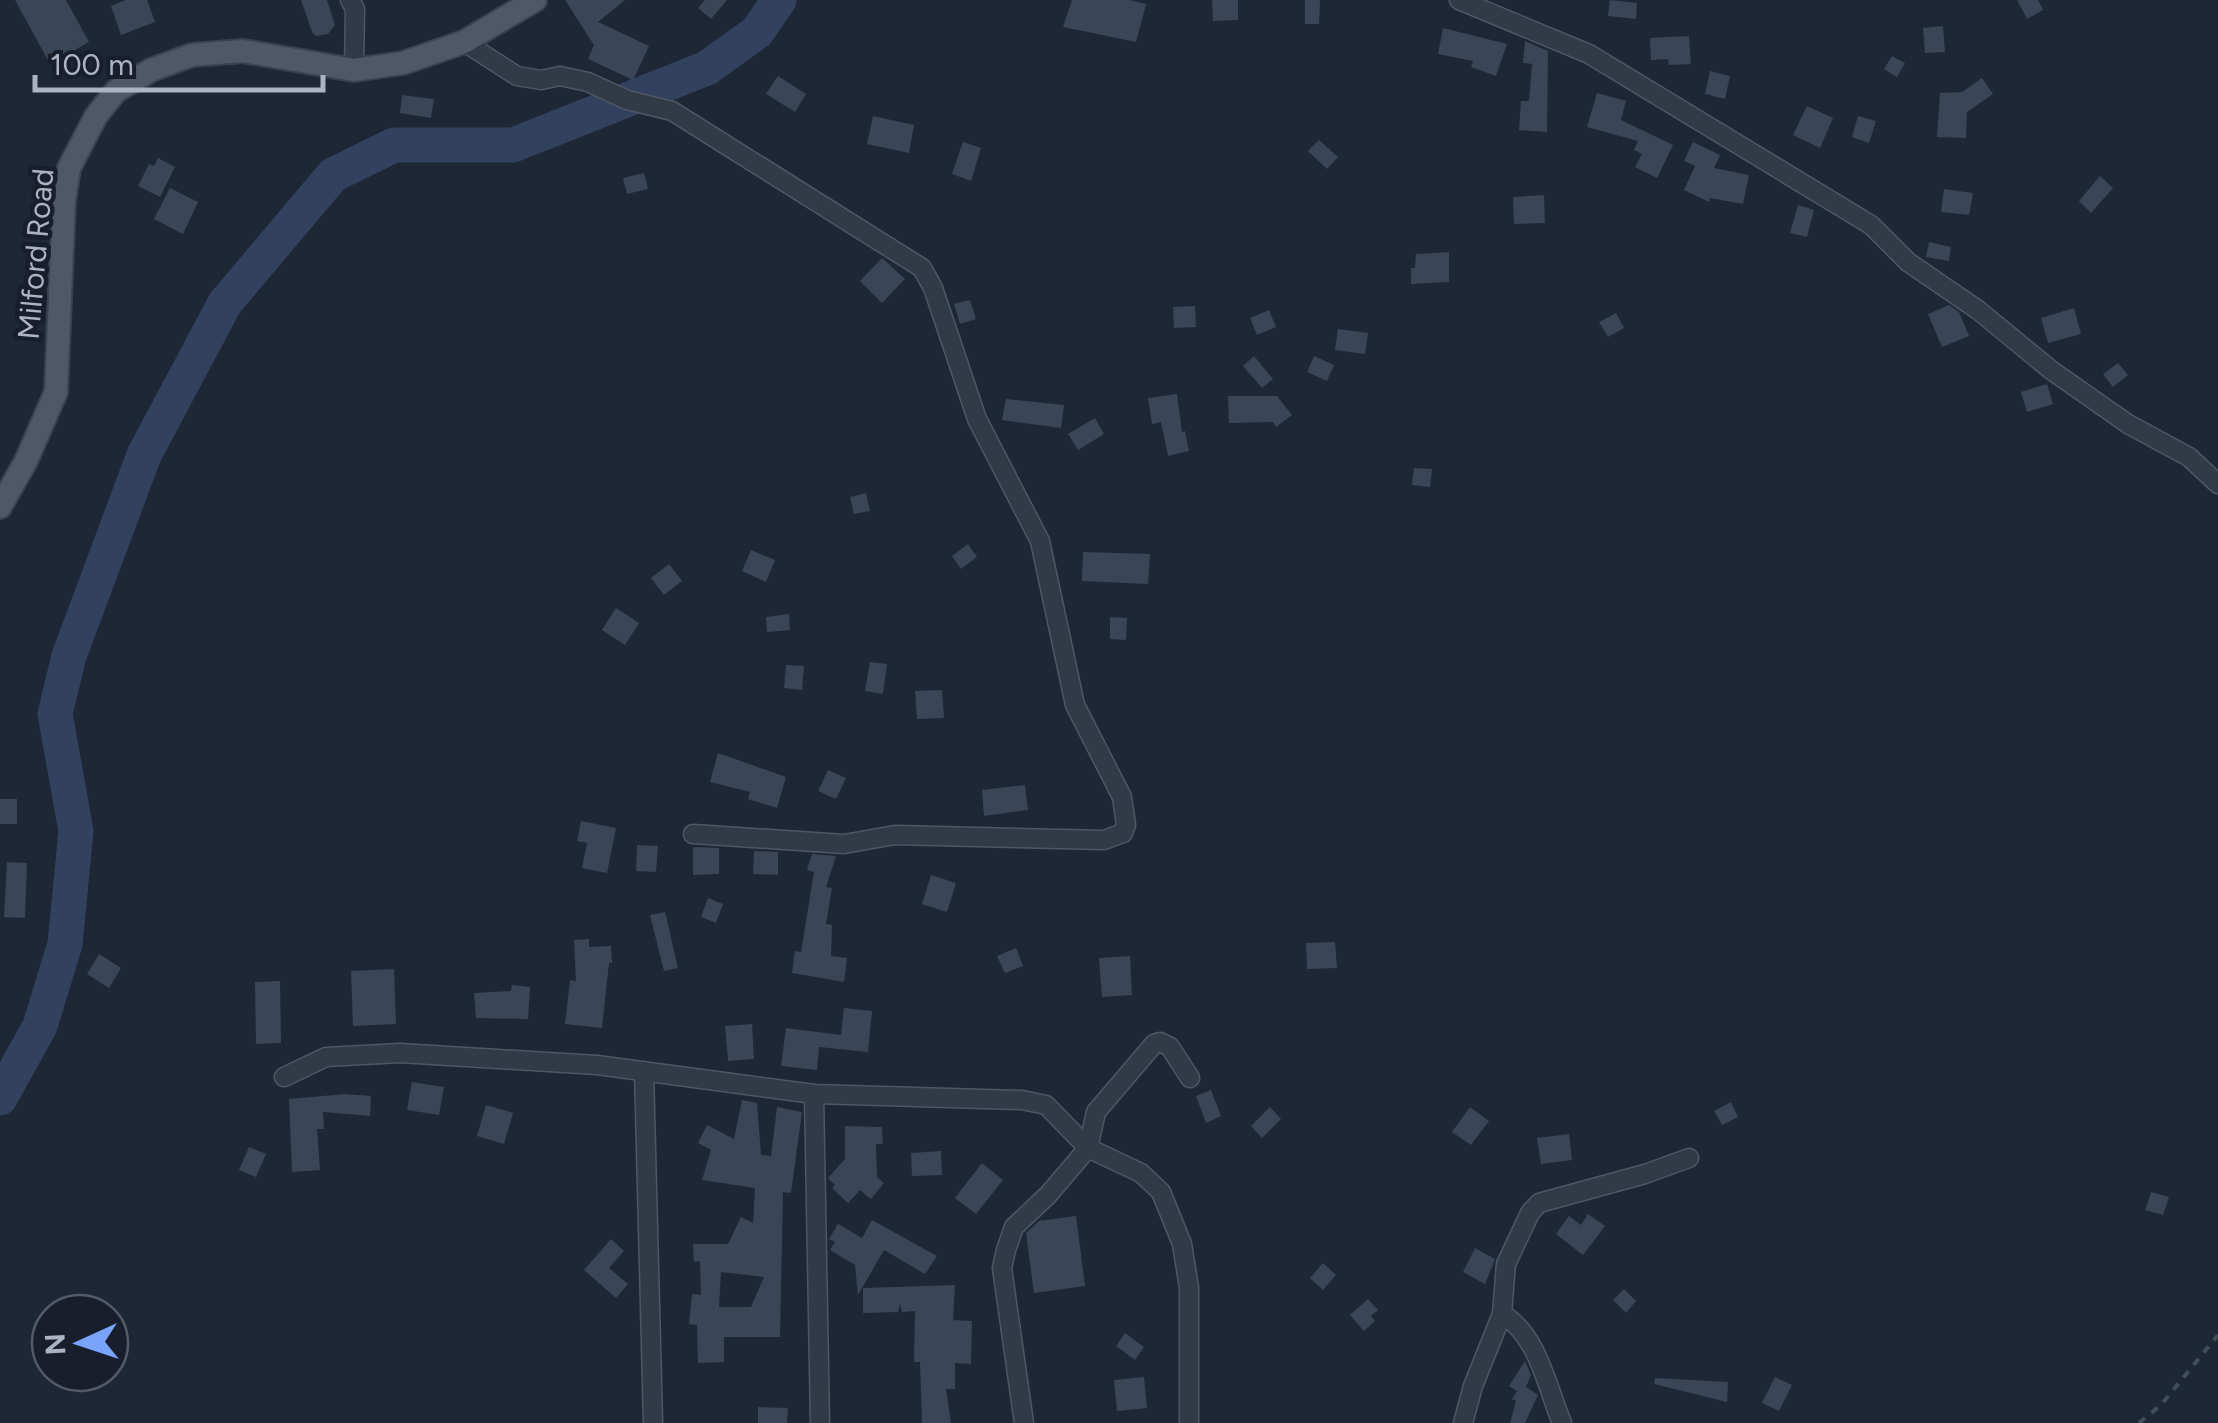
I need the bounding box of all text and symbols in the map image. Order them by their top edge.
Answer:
scale bar [35,30,322,92]
text: 100 m [50,46,134,83]
street label: Milford Road [10,167,61,341]
north arrow [30,1293,130,1393]
text: N [37,1333,73,1356]

